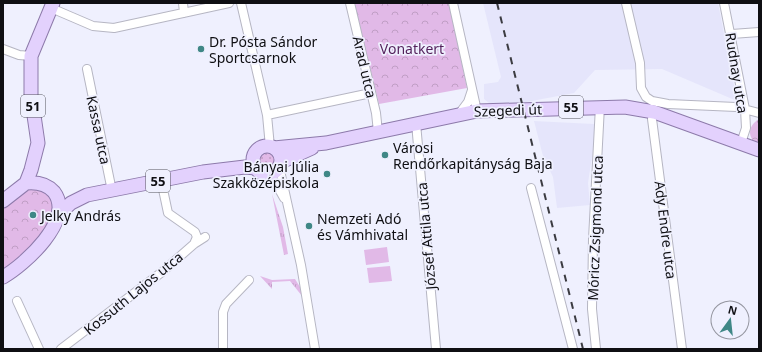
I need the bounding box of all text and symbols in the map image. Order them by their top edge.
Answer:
street label: Rudnay utca [721,31,753,115]
place label: Dr. Pósta Sándor Sportcsarnok [209,32,318,67]
street label: Arad utca [349,34,381,100]
park label: Vonatkert [380,39,444,58]
marker: Dr. Pósta Sándor Sportcsarnok [196,44,206,54]
street label: Kassa utca [82,94,116,166]
road number: 51 [21,95,45,117]
road number: 55 [559,96,583,118]
street label: Szegedi út [474,99,542,121]
place label: Városi Rendőrkapitányság Baja [393,138,553,173]
marker: Városi Rendőrkapitányság Baja [380,150,390,160]
street label: Móricz Zsigmond utca [583,155,607,301]
place label: Bányai Júlia Szakközépiskola [213,157,319,192]
marker: Bányai Júlia Szakközépiskola [322,169,332,179]
road number: 55 [146,170,170,192]
street label: Ady Endre utca [651,180,681,280]
street label: József Attila utca [412,181,440,293]
place label: Jelky András [39,206,121,225]
place label: Nemzeti Adó és Vámhivatal [317,209,408,244]
marker: Jelky András [28,210,38,220]
marker: Nemzeti Adó és Vámhivatal [304,221,314,231]
street label: Kossuth Lajos utca [79,247,187,339]
north arrow [710,300,750,340]
text: N [726,301,739,318]

